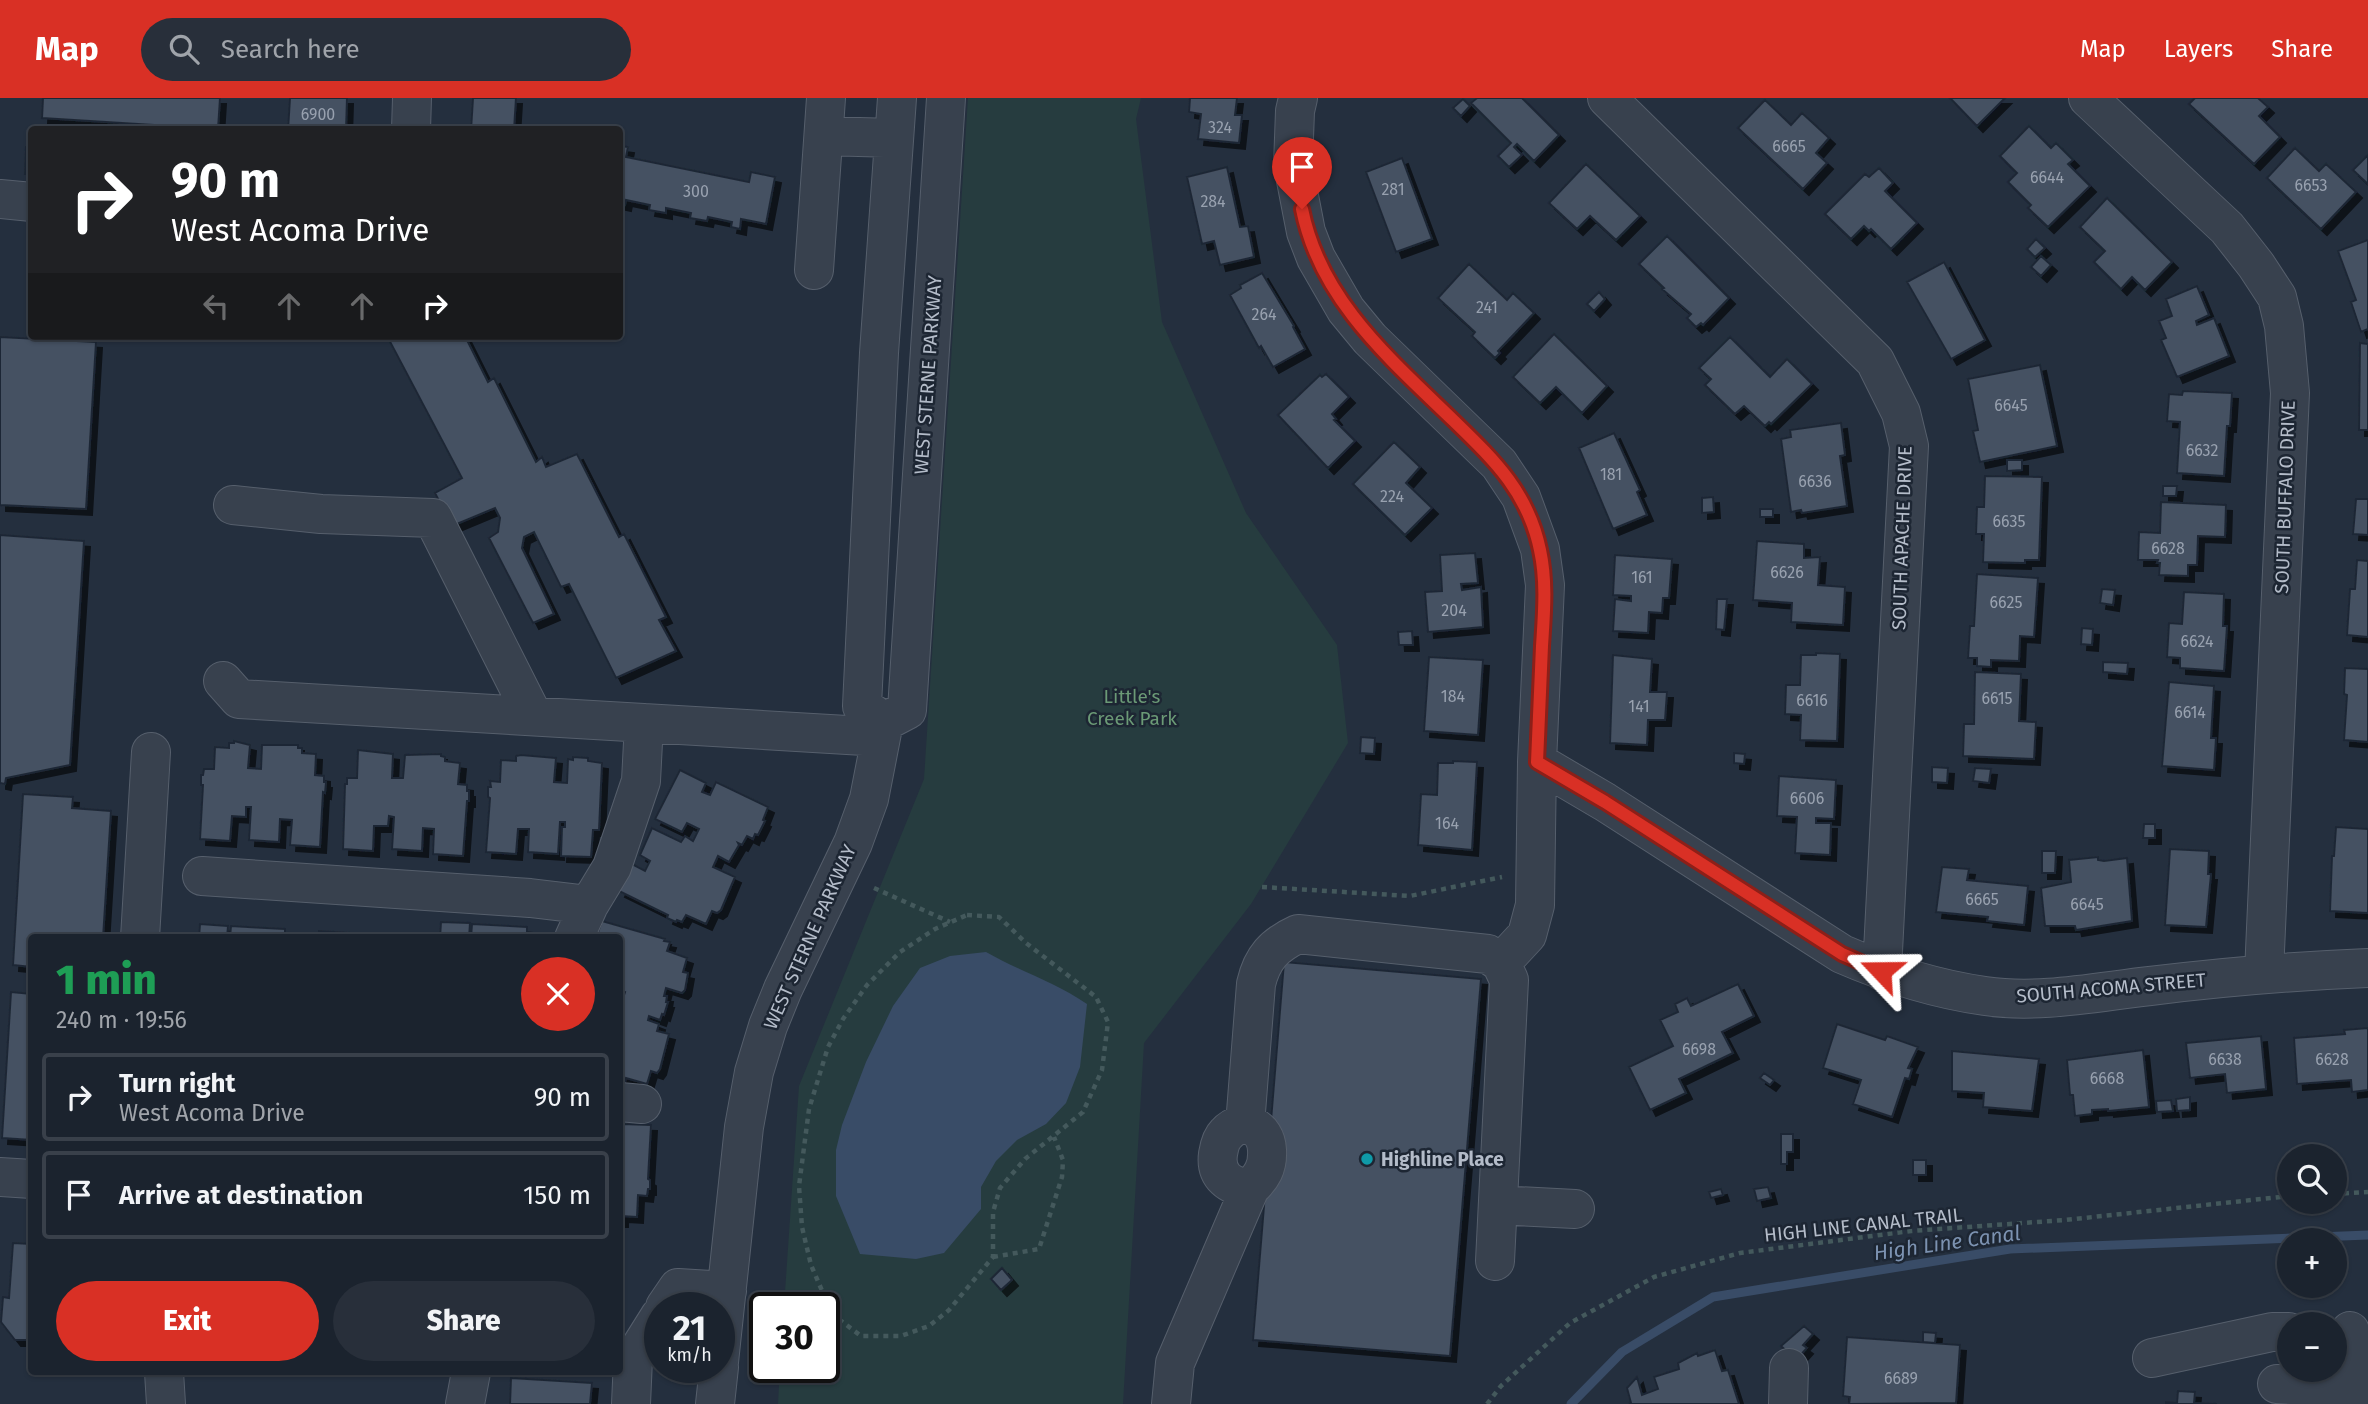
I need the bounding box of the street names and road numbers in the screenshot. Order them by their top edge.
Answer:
street label: WEST STERNE PARKWAY [910,274,946,475]
street label: SOUTH BUFFALO DRIVE [2270,400,2300,594]
street label: SOUTH APACHE DRIVE [1887,446,1917,630]
street label: WEST STERNE PARKWAY [759,841,861,1033]
street label: SOUTH ACOMA STREET [2015,968,2207,1008]
street label: HIGH LINE CANAL TRAIL [1763,1203,1964,1247]

